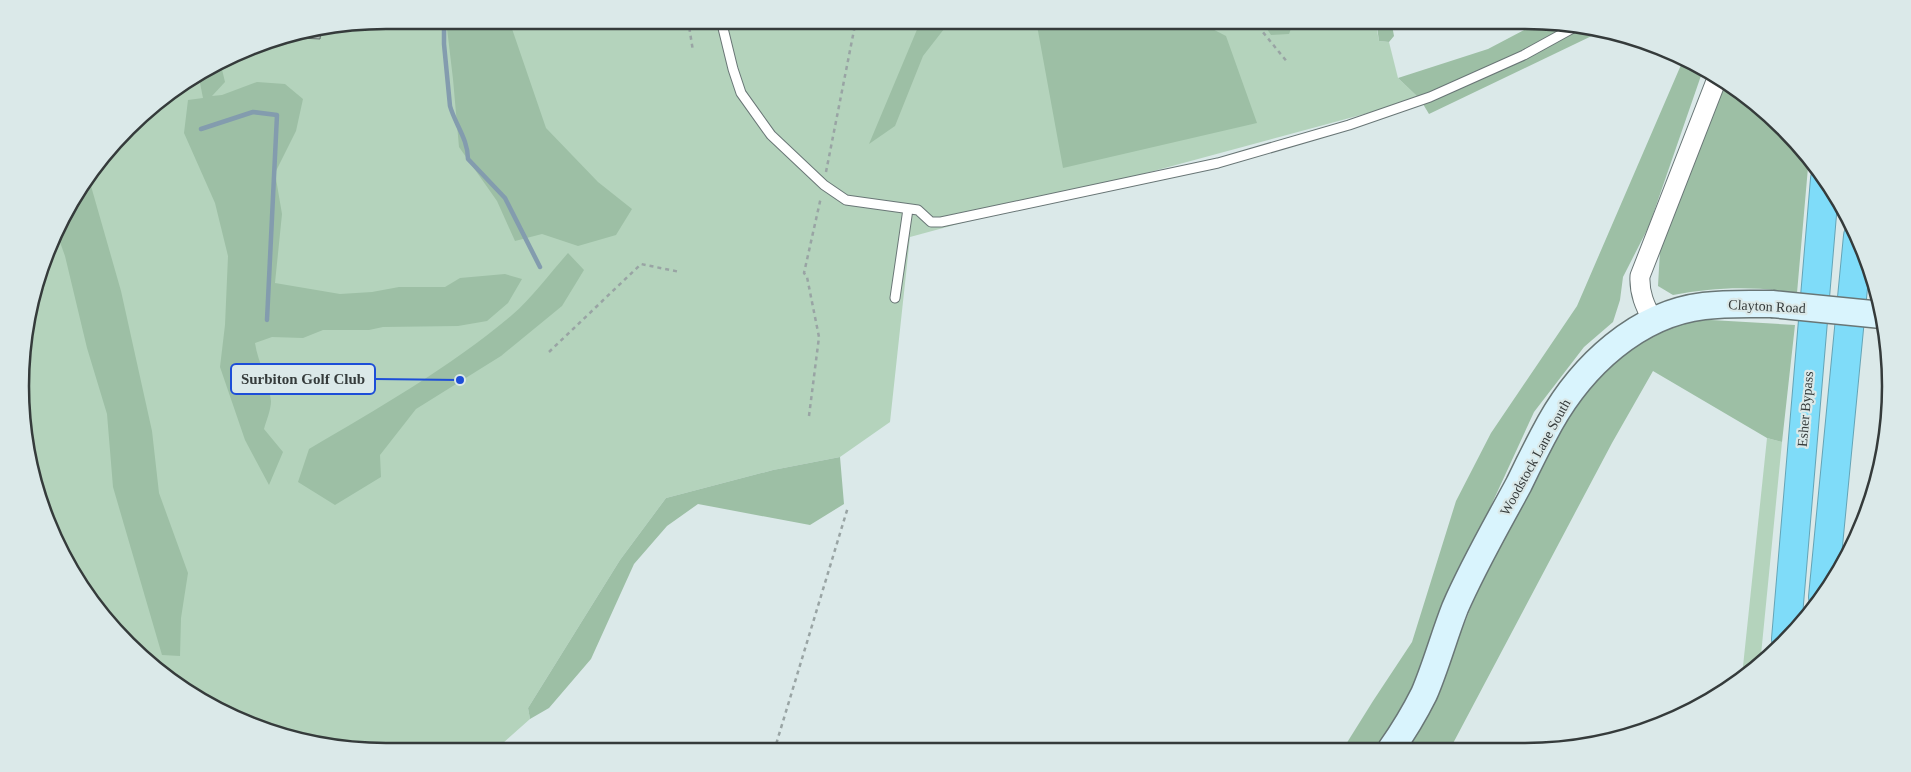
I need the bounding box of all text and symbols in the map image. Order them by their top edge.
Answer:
street label: Clayton Road [1728,297,1806,316]
callout: Surbiton Golf Club [231,364,375,394]
text: Surbiton Golf Club [241,371,365,387]
street label: Esher Bypass [1795,371,1816,447]
street label: Woodstock Lane South [1497,397,1574,518]

